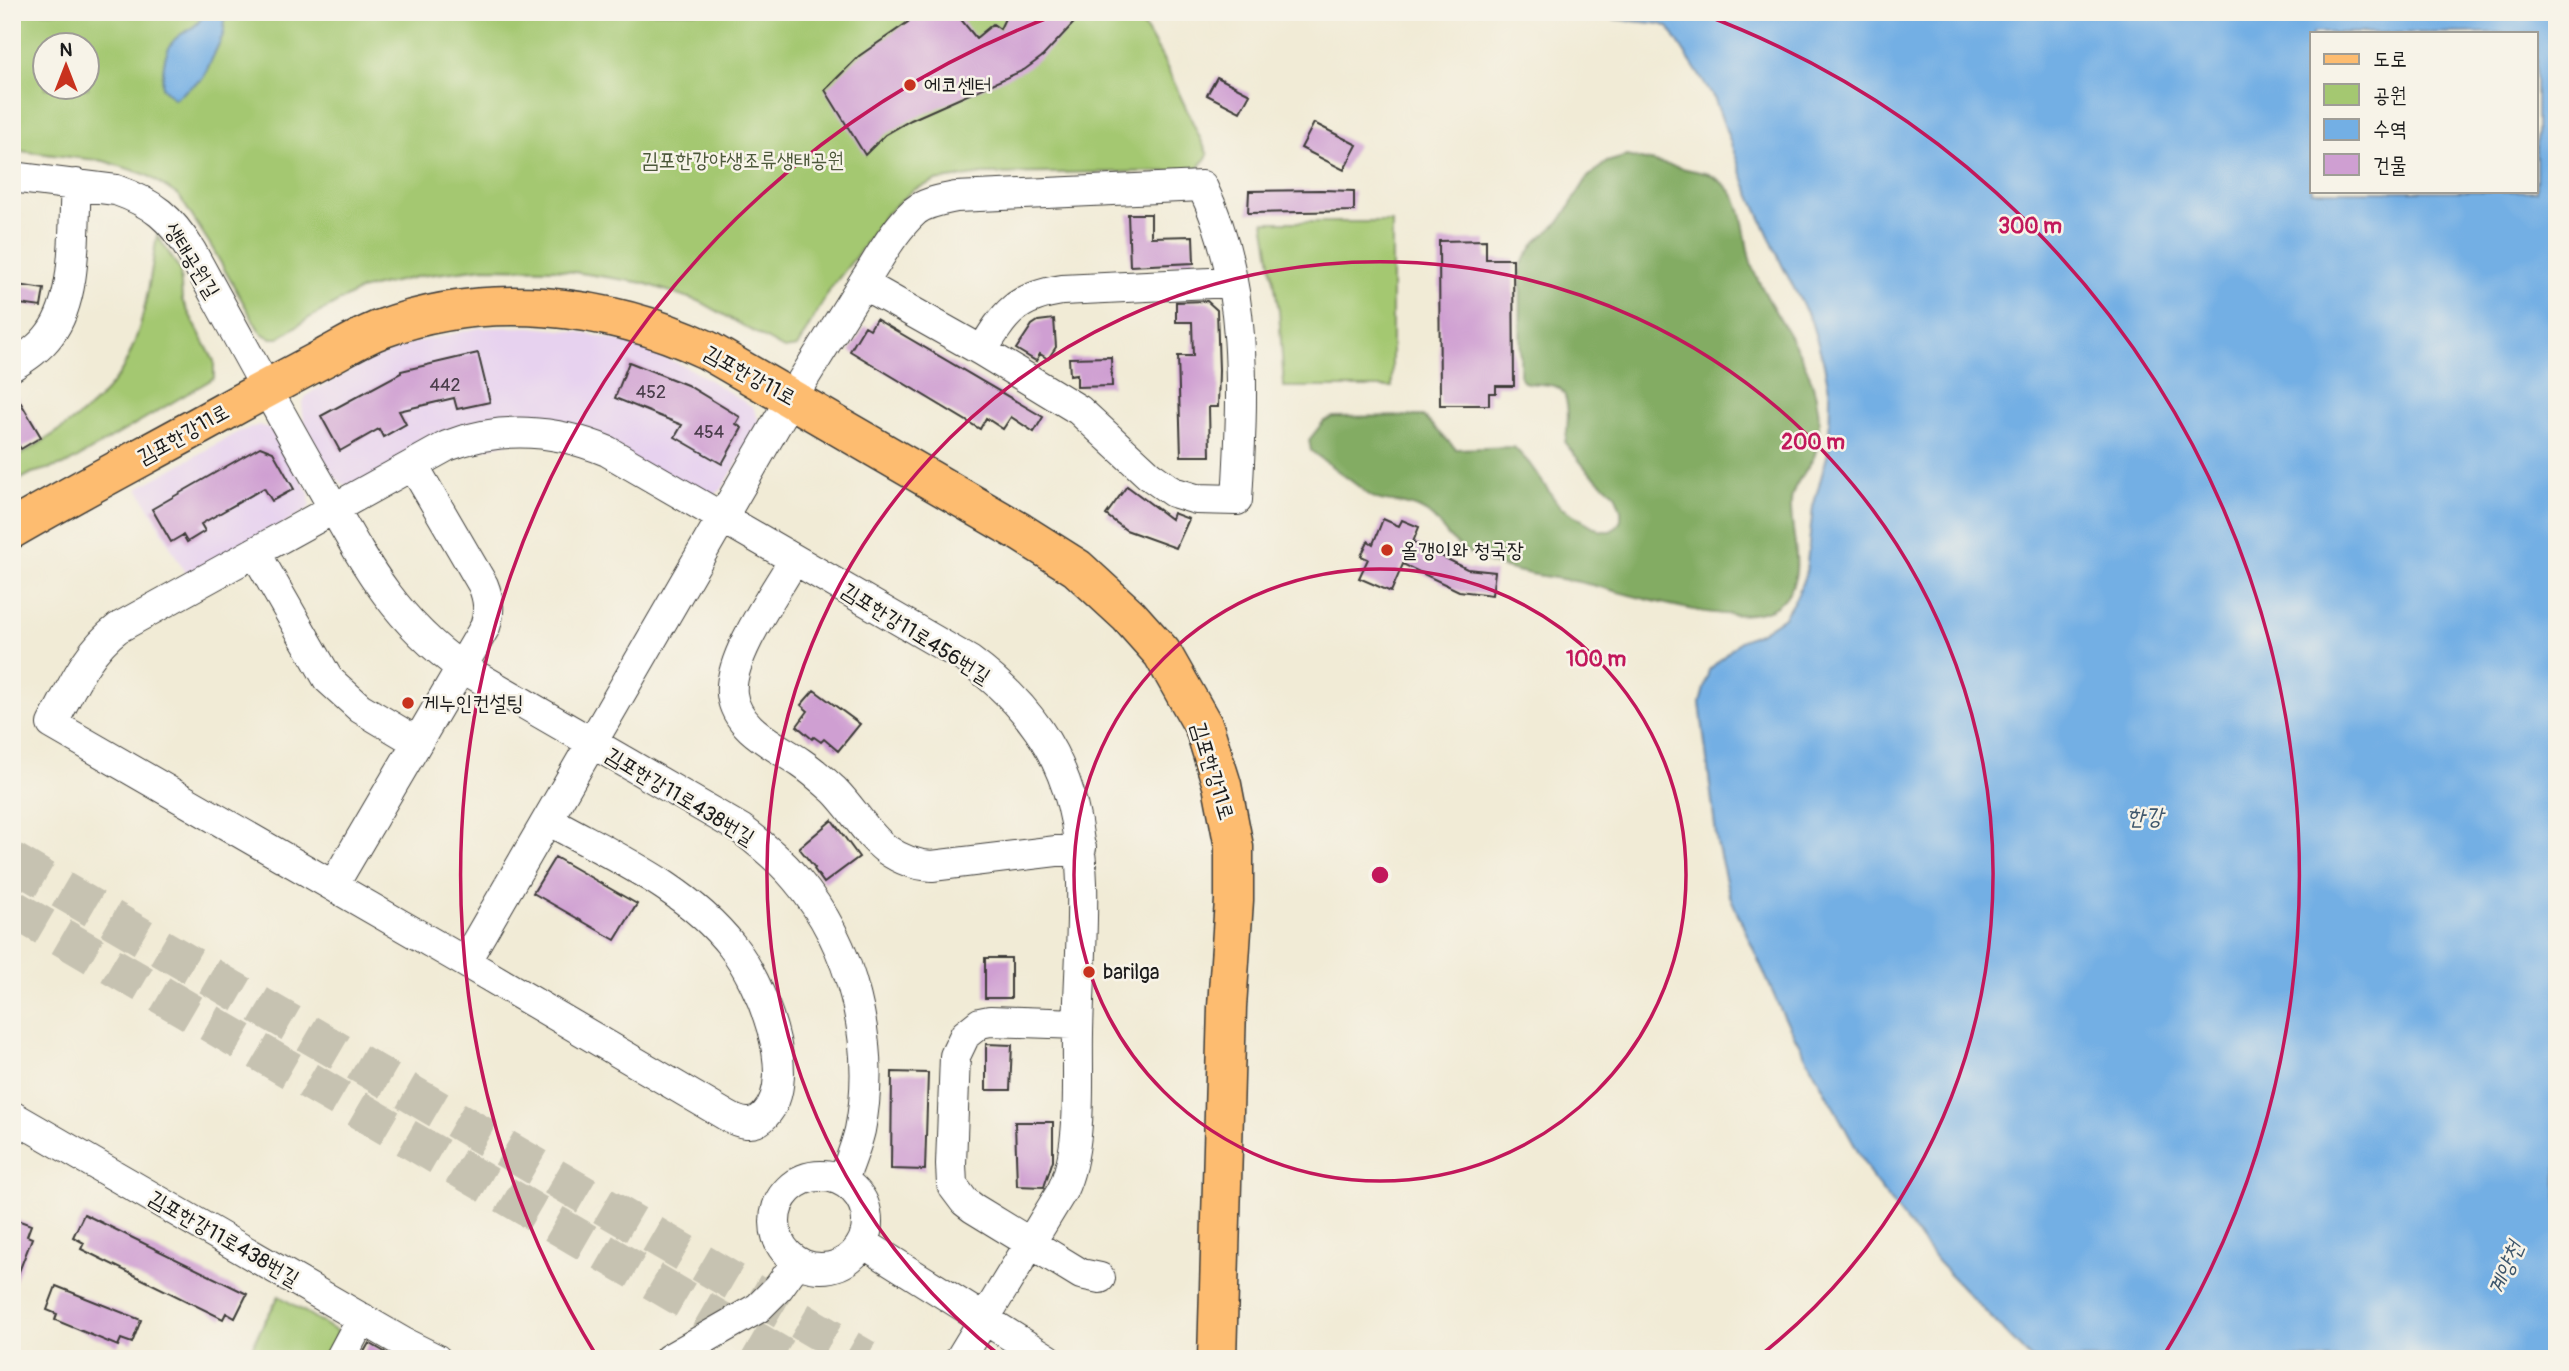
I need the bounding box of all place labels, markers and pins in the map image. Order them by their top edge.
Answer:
place label: 에코센터 [924,72,992,99]
marker: 에코센터 [902,77,918,93]
place label: 올갱이와 청국장 [1401,537,1524,564]
marker: 올갱이와 청국장 [1379,542,1395,558]
place label: 게누인컨설팅 [422,690,523,717]
marker: 게누인컨설팅 [400,695,416,711]
centre of rings [1368,863,1392,887]
place label: barilga [1103,959,1160,986]
marker: barilga [1081,964,1097,980]

